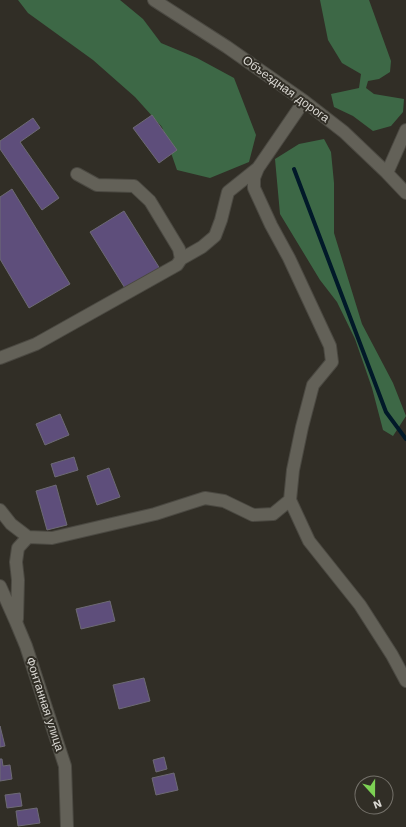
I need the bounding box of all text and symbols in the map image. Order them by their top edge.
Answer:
street label: Объездная дорога [240,53,332,125]
street label: Фонтанная улица [23,655,67,753]
north arrow [354,775,394,815]
text: N [371,796,384,811]

